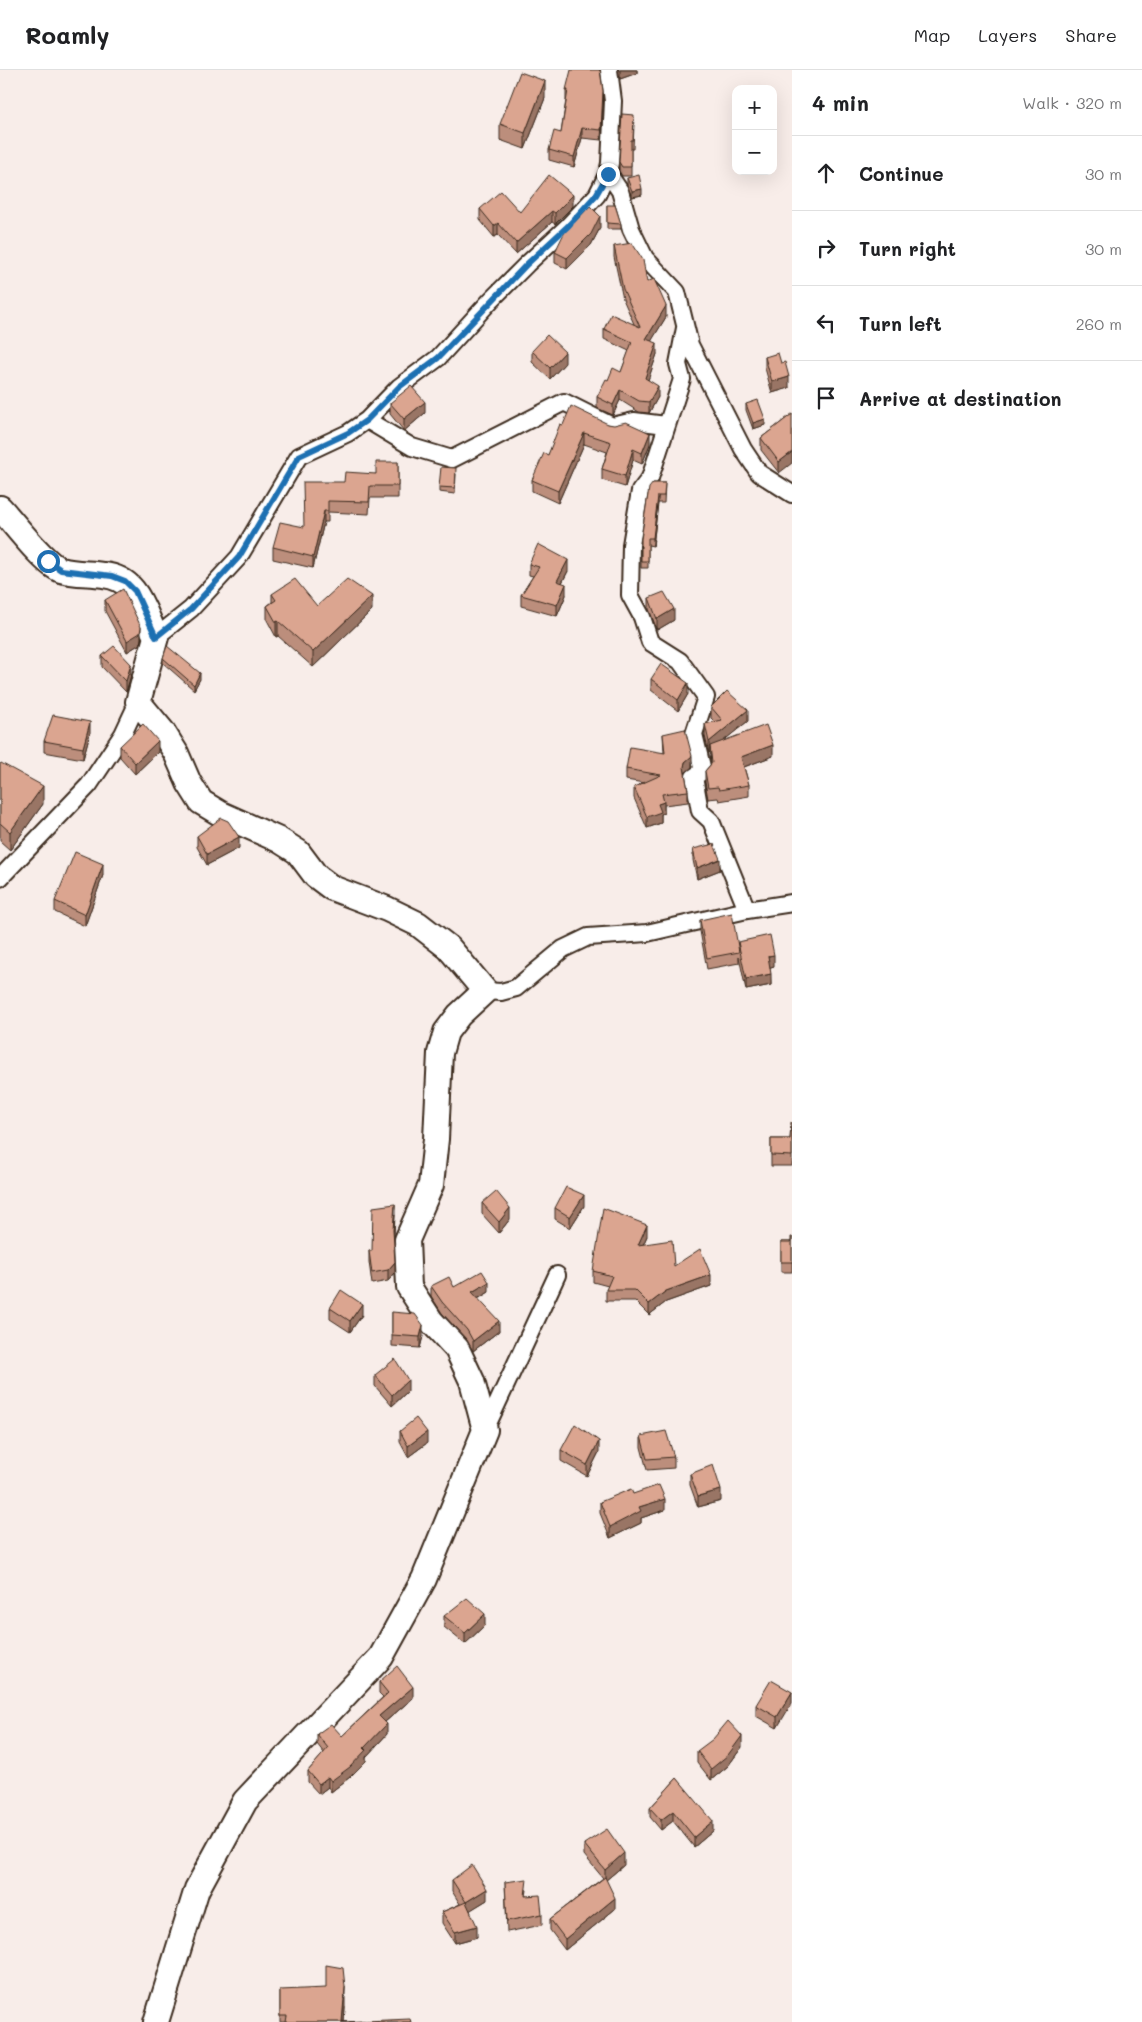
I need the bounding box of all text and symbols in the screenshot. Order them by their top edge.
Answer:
text: Roamly [25,19,109,50]
text: Map [914,23,950,47]
text: Layers [978,23,1037,47]
text: Share [1065,23,1117,47]
map controls [732,85,777,175]
button: + [732,85,777,130]
text: 4 min [812,89,869,116]
text: Walk · 320 m [1022,92,1122,113]
button: − [732,130,777,175]
icon: ahead [812,159,840,187]
text: Continue [859,161,944,186]
route end [597,163,620,186]
text: 30 m [1085,163,1122,184]
icon: right [812,234,840,262]
text: Turn right [859,236,956,261]
text: 30 m [1085,238,1122,259]
icon: left [812,309,840,337]
text: Turn left [859,311,942,336]
text: 260 m [1076,313,1122,334]
icon: arrive [812,384,840,412]
text: Arrive at destination [859,386,1062,411]
route start [37,550,60,573]

